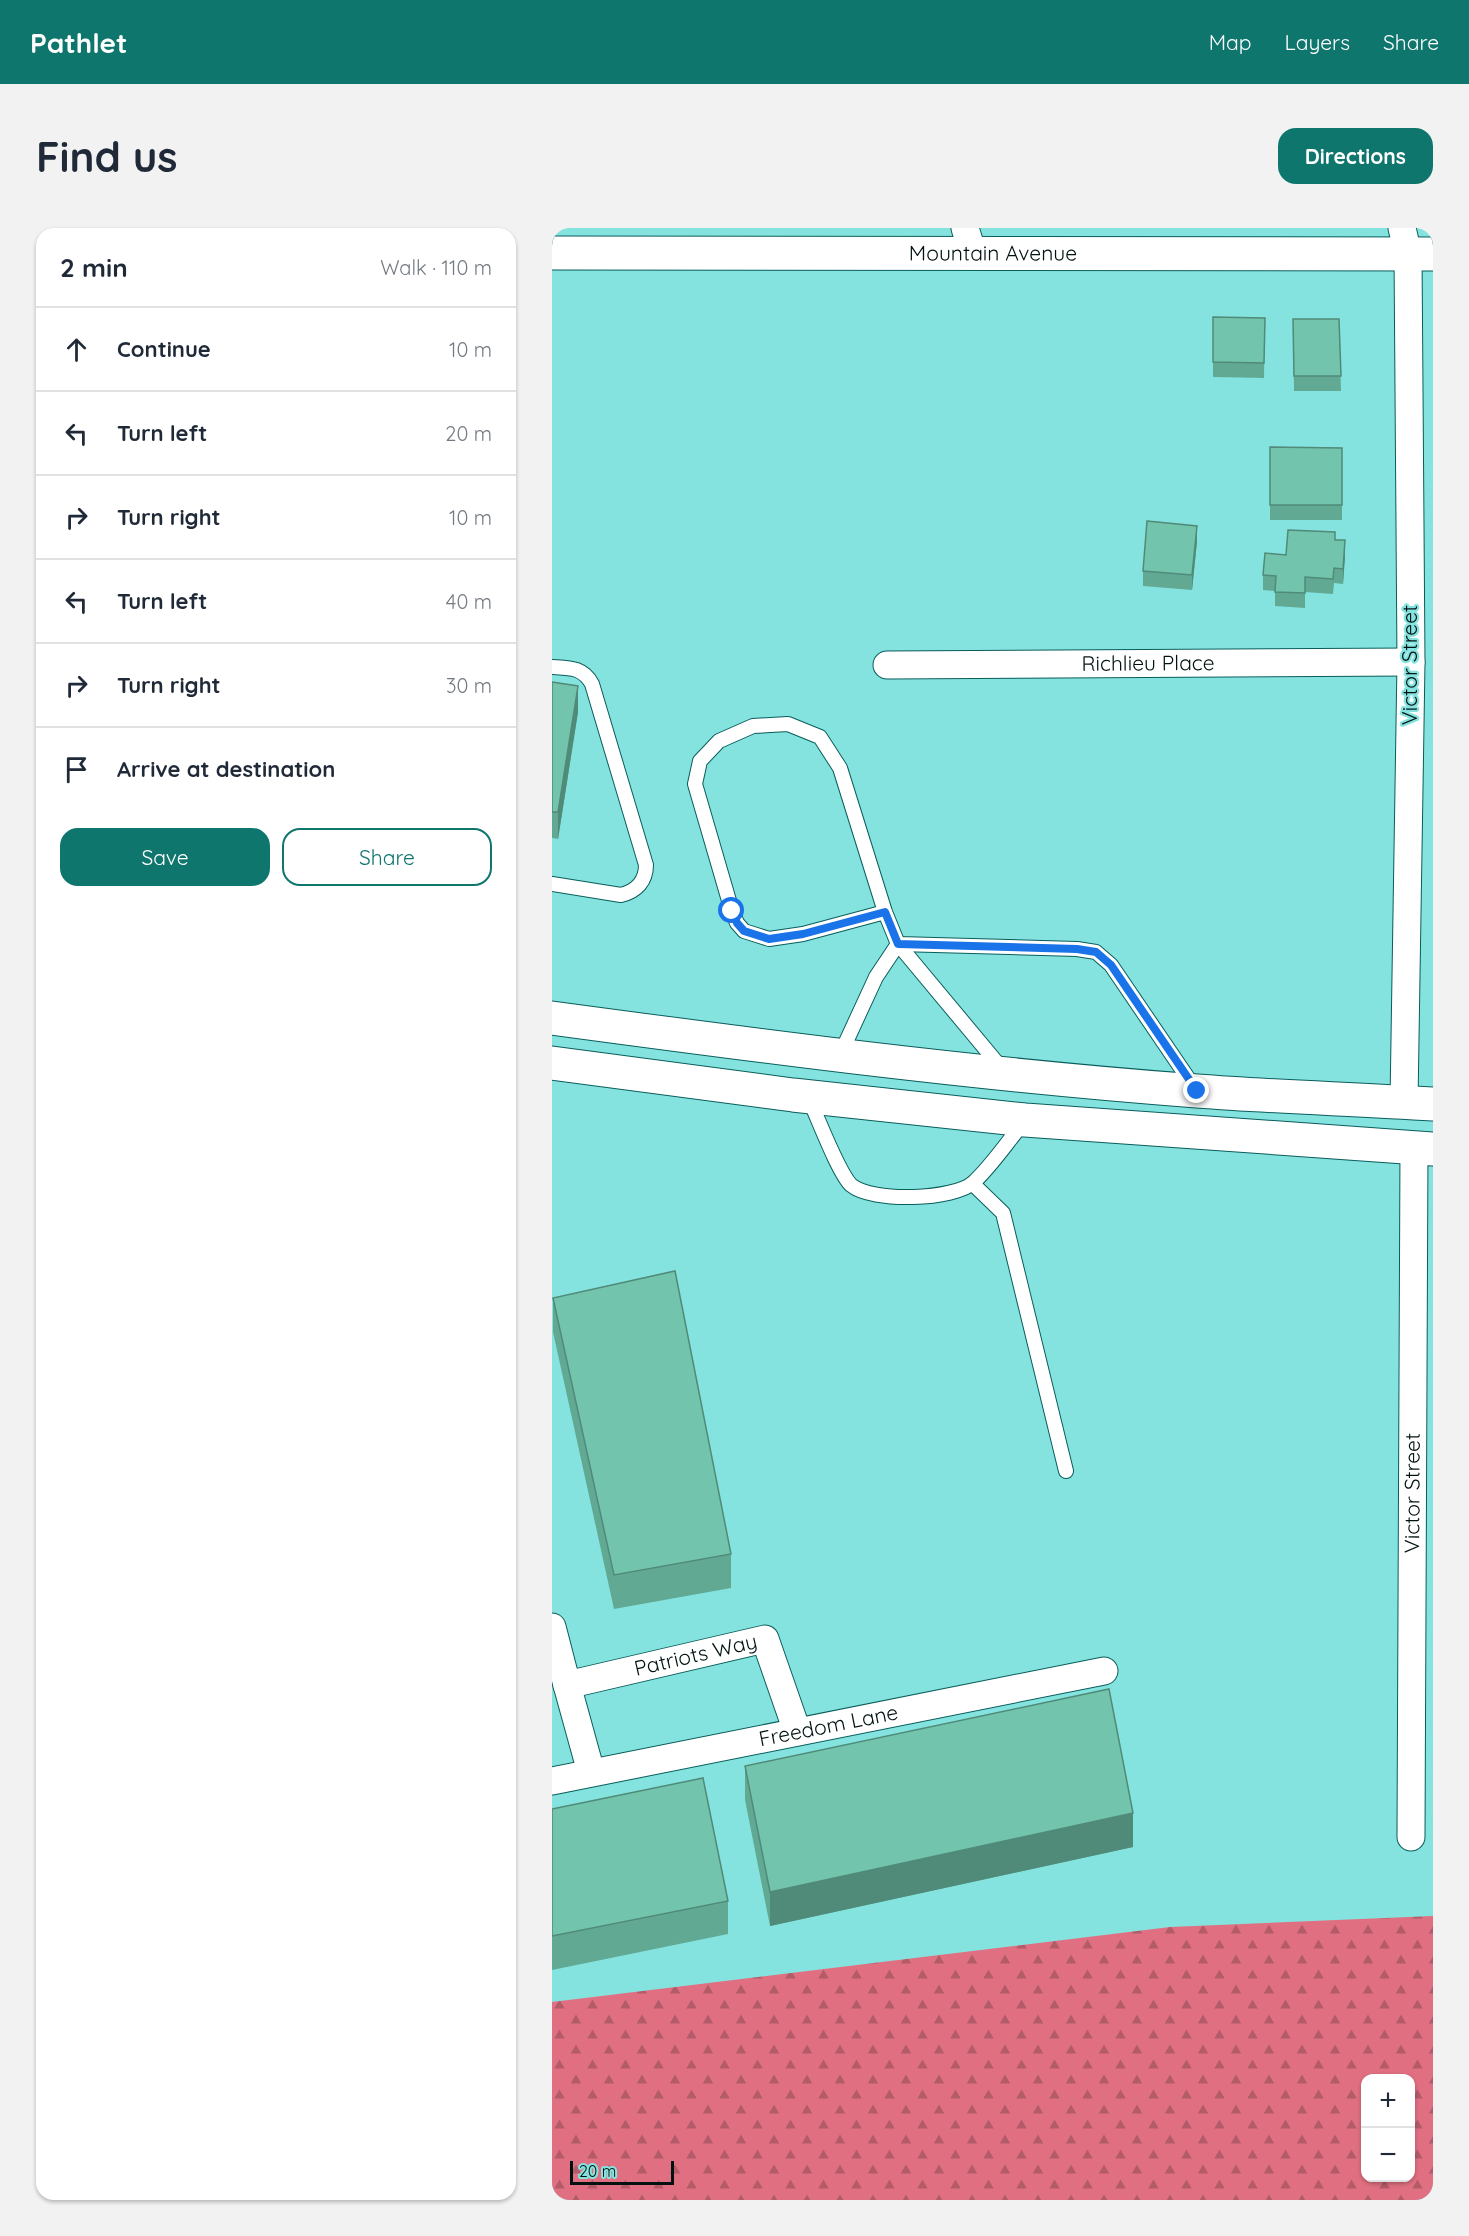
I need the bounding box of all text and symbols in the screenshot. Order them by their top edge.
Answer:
text: Pathlet [30,25,127,60]
text: Map [1209,29,1252,55]
text: Layers [1285,29,1350,55]
text: Share [1383,29,1439,55]
button: Directions [1278,128,1433,184]
text: Find us [36,130,178,183]
street label: Mountain Avenue [909,239,1077,266]
text: 2 min [60,251,128,284]
text: Walk · 110 m [380,255,492,280]
icon: ahead [60,333,93,366]
text: Continue [117,335,211,363]
text: 10 m [449,337,492,362]
icon: left [60,417,93,450]
text: Turn left [117,419,207,447]
text: 20 m [445,421,492,446]
icon: right [60,501,93,534]
text: Turn right [117,503,221,531]
text: 10 m [449,505,492,530]
icon: left [60,585,93,618]
text: Turn left [117,587,207,615]
text: 40 m [446,589,492,614]
street label: Victor Street [1396,605,1422,725]
street label: Richlieu Place [1081,649,1215,676]
icon: right [60,669,93,702]
text: Turn right [117,671,221,699]
text: 30 m [446,673,492,698]
icon: arrive [60,753,93,786]
text: Arrive at destination [117,755,335,783]
button: Save [60,828,270,886]
button: Share [282,828,492,886]
route start [718,897,744,923]
route end [1183,1077,1209,1103]
street label: Victor Street [1398,1433,1425,1553]
street label: Patriots Way [631,1627,759,1681]
street label: Freedom Lane [757,1698,900,1751]
map controls [1361,2074,1415,2182]
button: + [1361,2074,1415,2128]
button: − [1361,2128,1415,2182]
scale bar [570,2158,674,2186]
text: 20 m [579,2161,616,2181]

